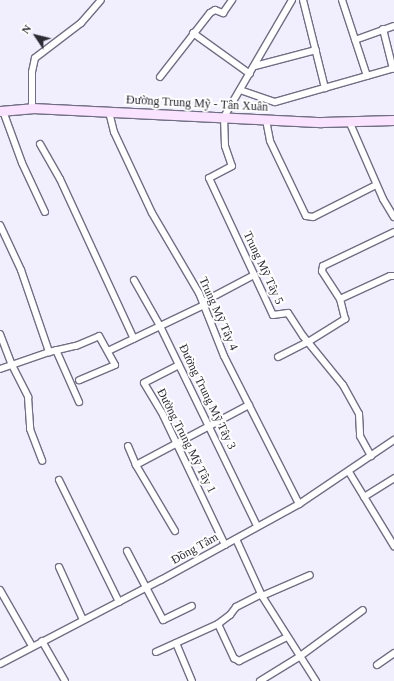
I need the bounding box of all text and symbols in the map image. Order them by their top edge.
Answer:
north arrow [16,16,56,56]
text: N [19,22,33,36]
street label: Đường Trung Mỹ - Tân Xuân [125,93,269,115]
street label: Trung Mỹ Tây 5 [240,229,286,307]
street label: Trung Mỹ Tây 4 [195,275,241,353]
street label: Đường Trung Mỹ Tây 3 [175,342,239,452]
street label: Đường Trung Mỹ Tây 1 [153,386,219,496]
street label: Đồng Tâm [169,530,221,568]

